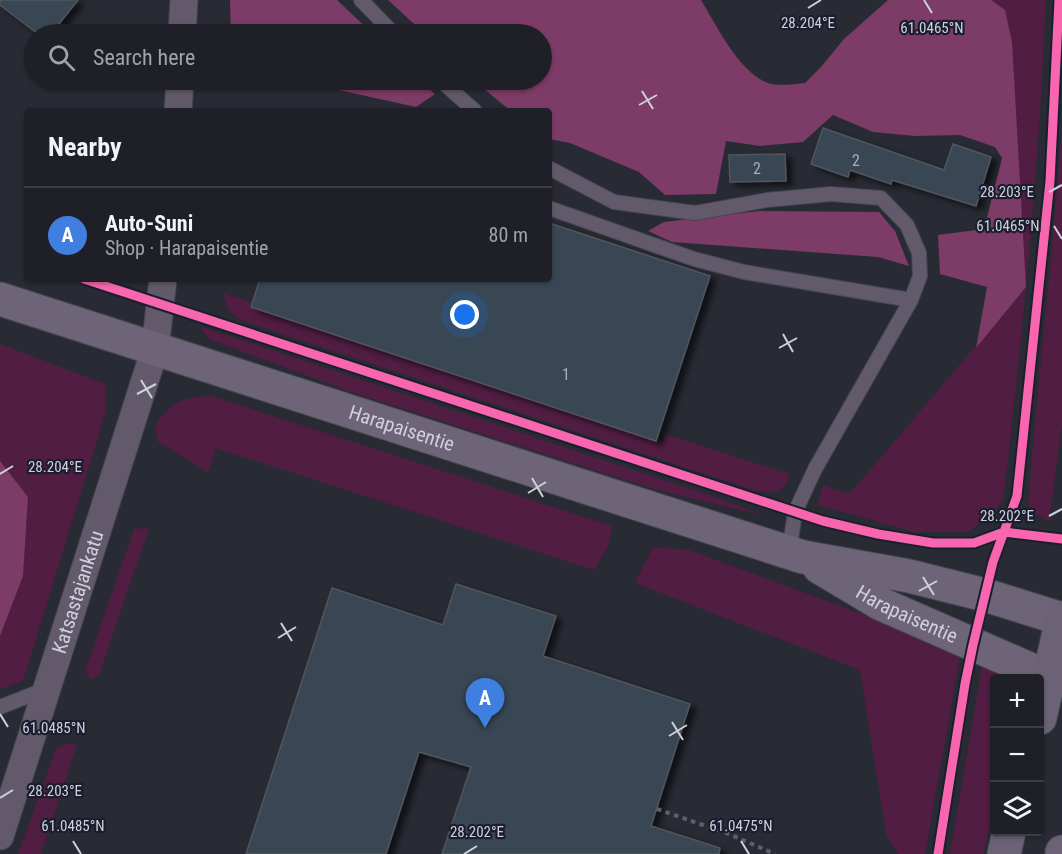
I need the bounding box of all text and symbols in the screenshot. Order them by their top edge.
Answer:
text: 28.204°E [781,14,835,32]
text: 61.0465°N [900,19,964,37]
search box [24,24,552,90]
icon: search [45,41,78,74]
text: Search here [93,45,195,70]
text: Nearby [48,132,122,162]
house number: 2 [852,151,860,170]
house number: 2 [753,159,761,178]
text: 28.203°E [980,183,1034,201]
text: Auto-Suni [105,211,193,236]
text: 61.0465°N [976,217,1040,235]
text: A [62,223,73,247]
text: 80 m [489,223,528,247]
text: Shop · Harapaisentie [105,236,268,260]
your location [450,300,479,329]
house number: 1 [562,365,570,384]
street label: Harapaisentie [346,400,458,456]
text: 28.204°E [28,458,82,476]
text: 28.202°E [980,507,1034,525]
street label: Katsastajankatu [47,528,108,657]
street label: Harapaisentie [852,580,961,648]
map controls [990,674,1044,836]
button: + [990,674,1044,728]
pin: A [466,678,504,728]
text: 61.0485°N [22,719,86,737]
button: − [990,728,1044,782]
text: 28.203°E [28,782,82,800]
button: layers [990,782,1044,836]
text: 61.0485°N [41,817,105,835]
text: 61.0475°N [709,817,773,835]
text: 28.202°E [450,823,504,841]

